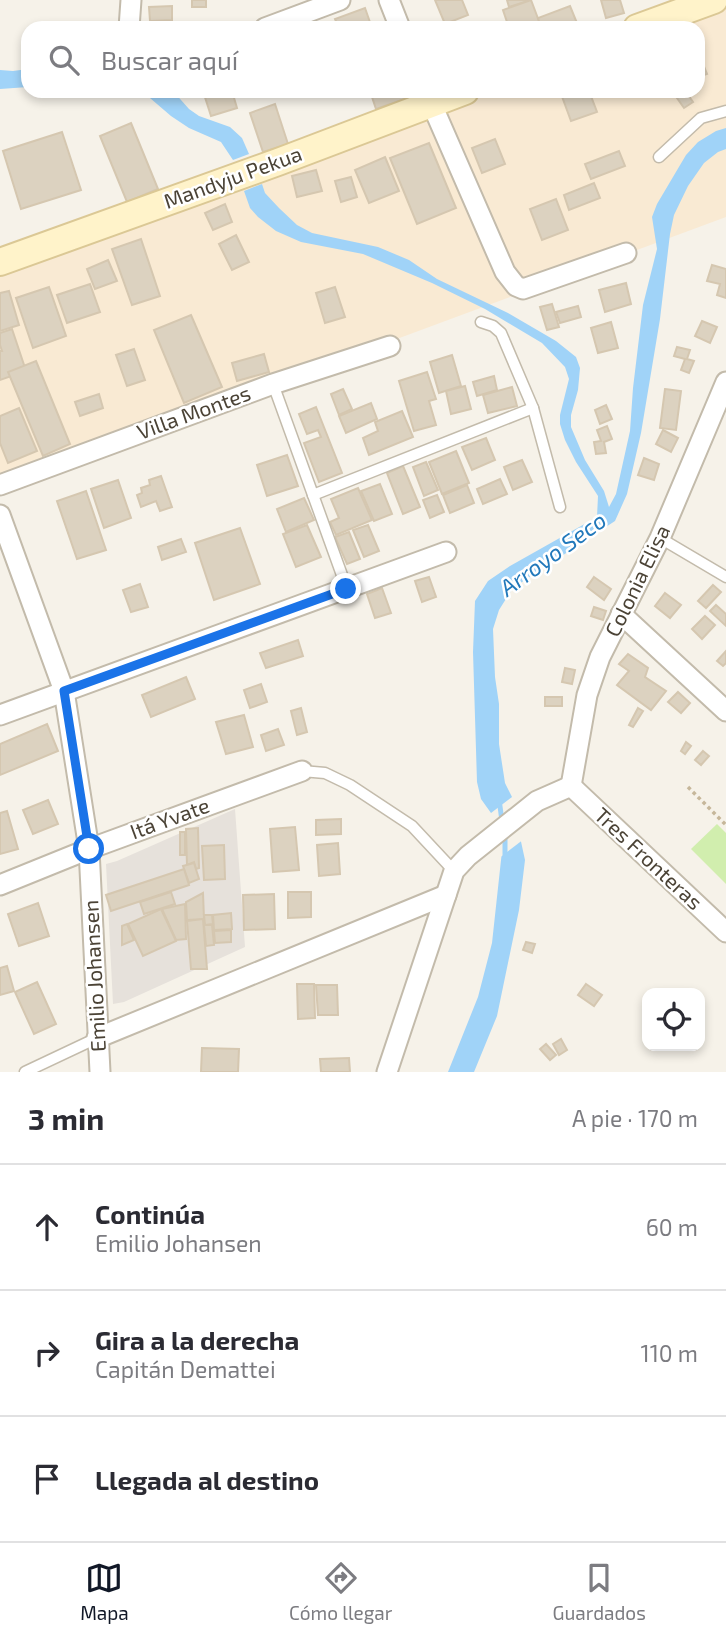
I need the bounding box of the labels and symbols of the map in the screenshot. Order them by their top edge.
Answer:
street label: Mandyju Pekua [160,140,305,214]
street label: Villa Montes [133,379,254,444]
water label: Arroyo Seco [493,505,611,602]
street label: Colonia Elisa [599,520,674,640]
route end [330,573,361,604]
street label: Itá Yvate [126,792,213,843]
street label: Tres Fronteras [590,802,708,914]
route start [73,833,104,864]
street label: Emilio Johansen [77,899,110,1053]

